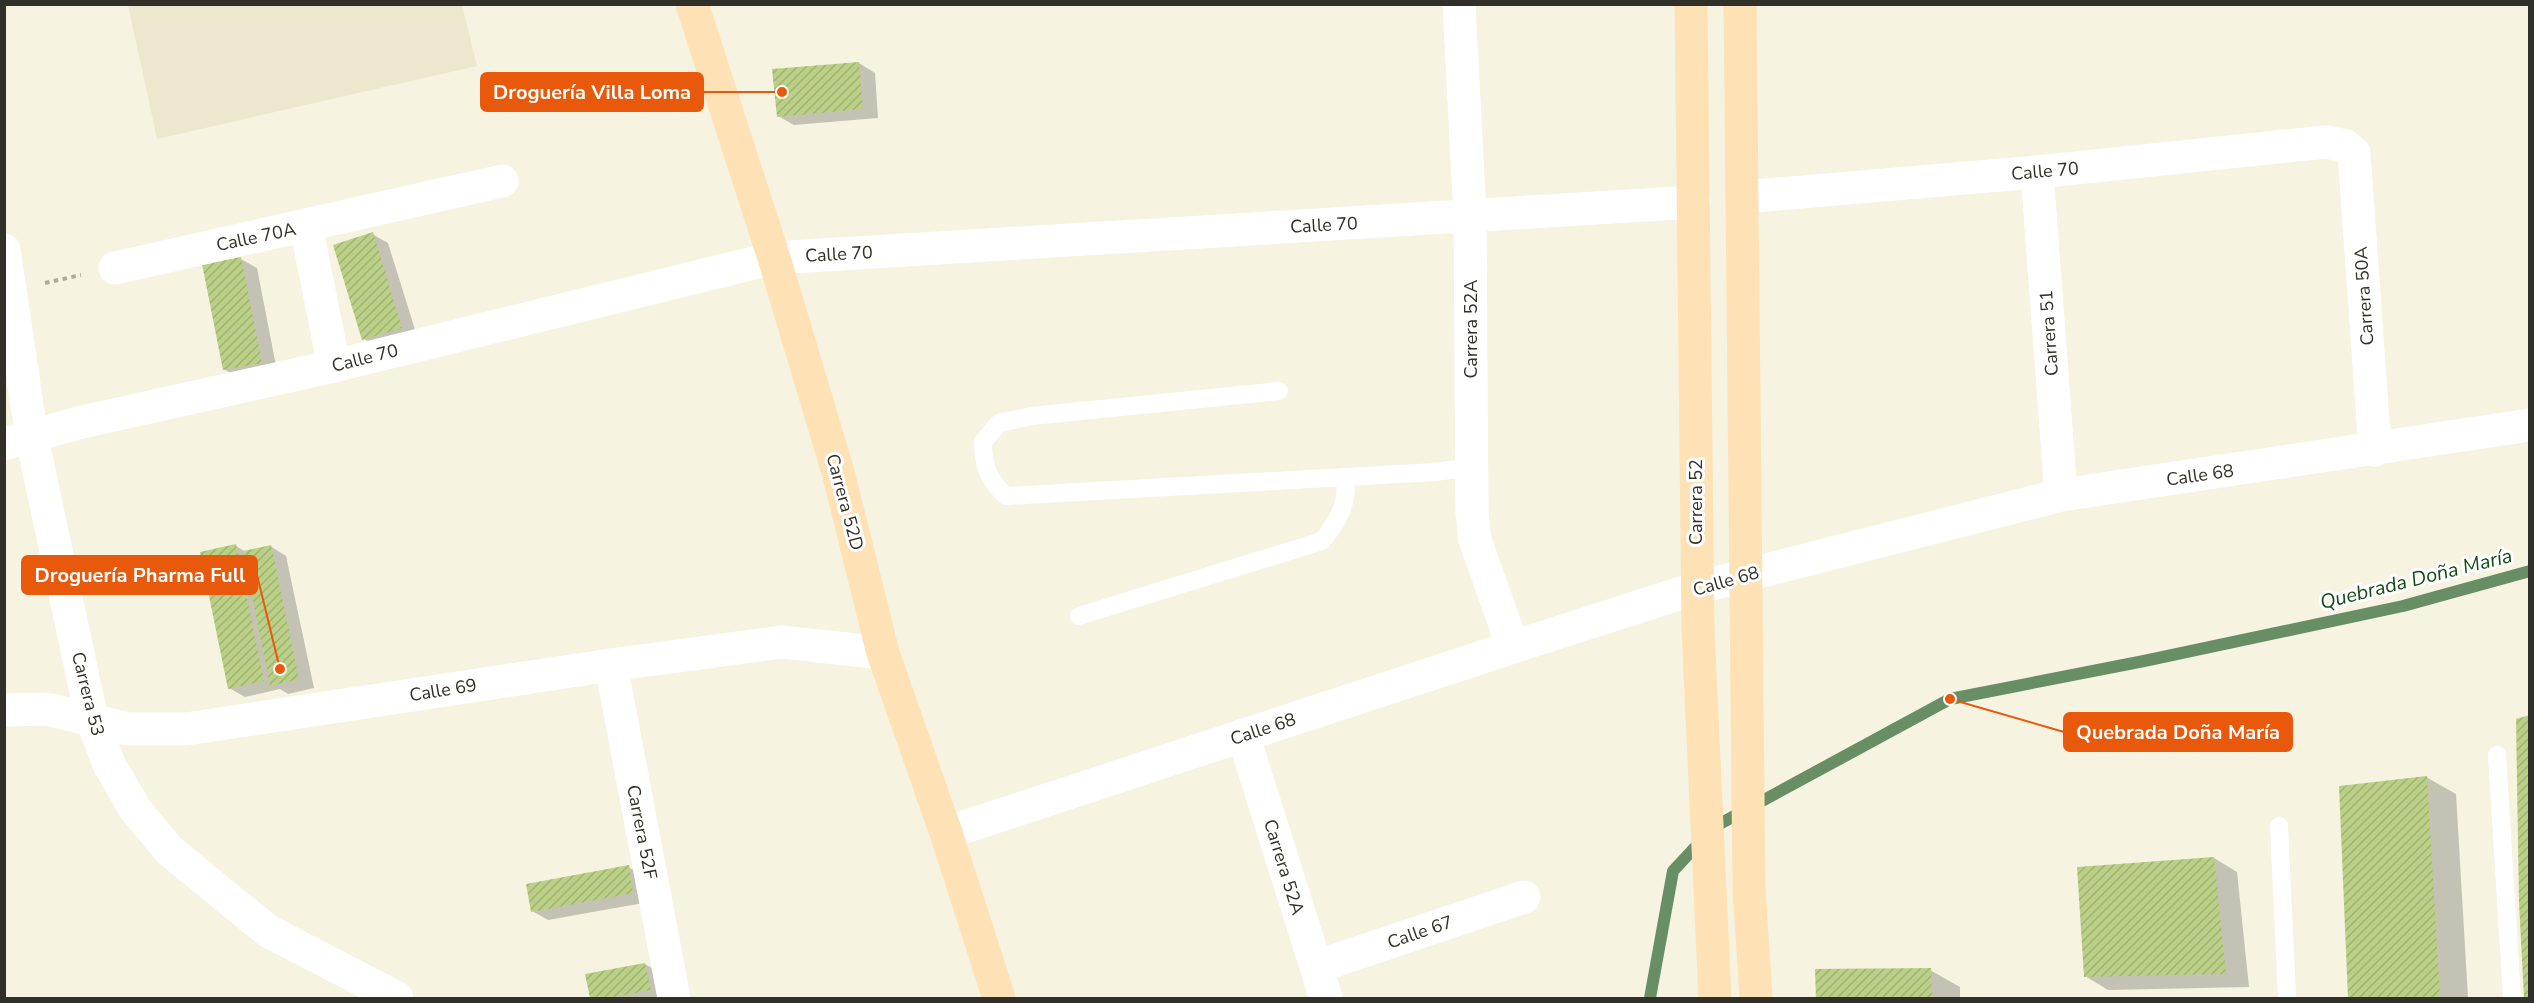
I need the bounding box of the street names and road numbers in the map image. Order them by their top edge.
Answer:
street label: Calle 70 [2010,156,2080,186]
street label: Calle 70 [1290,211,1358,239]
street label: Calle 70A [214,217,298,257]
street label: Calle 70 [805,240,873,268]
street label: Carrera 50A [2349,246,2379,346]
street label: Carrera 52A [1459,280,1483,378]
street label: Carrera 51 [2034,289,2064,377]
street label: Calle 70 [329,338,401,378]
street label: Carrera 52D [821,451,869,553]
street label: Calle 68 [2165,458,2235,492]
street label: Carrera 52 [1684,459,1708,545]
street label: Calle 68 [1690,560,1762,602]
street label: Carrera 53 [66,649,110,739]
street label: Calle 69 [408,673,478,707]
street label: Calle 68 [1227,707,1299,751]
street label: Carrera 52F [621,783,663,881]
street label: Carrera 52A [1258,816,1310,918]
street label: Calle 67 [1384,910,1456,954]

